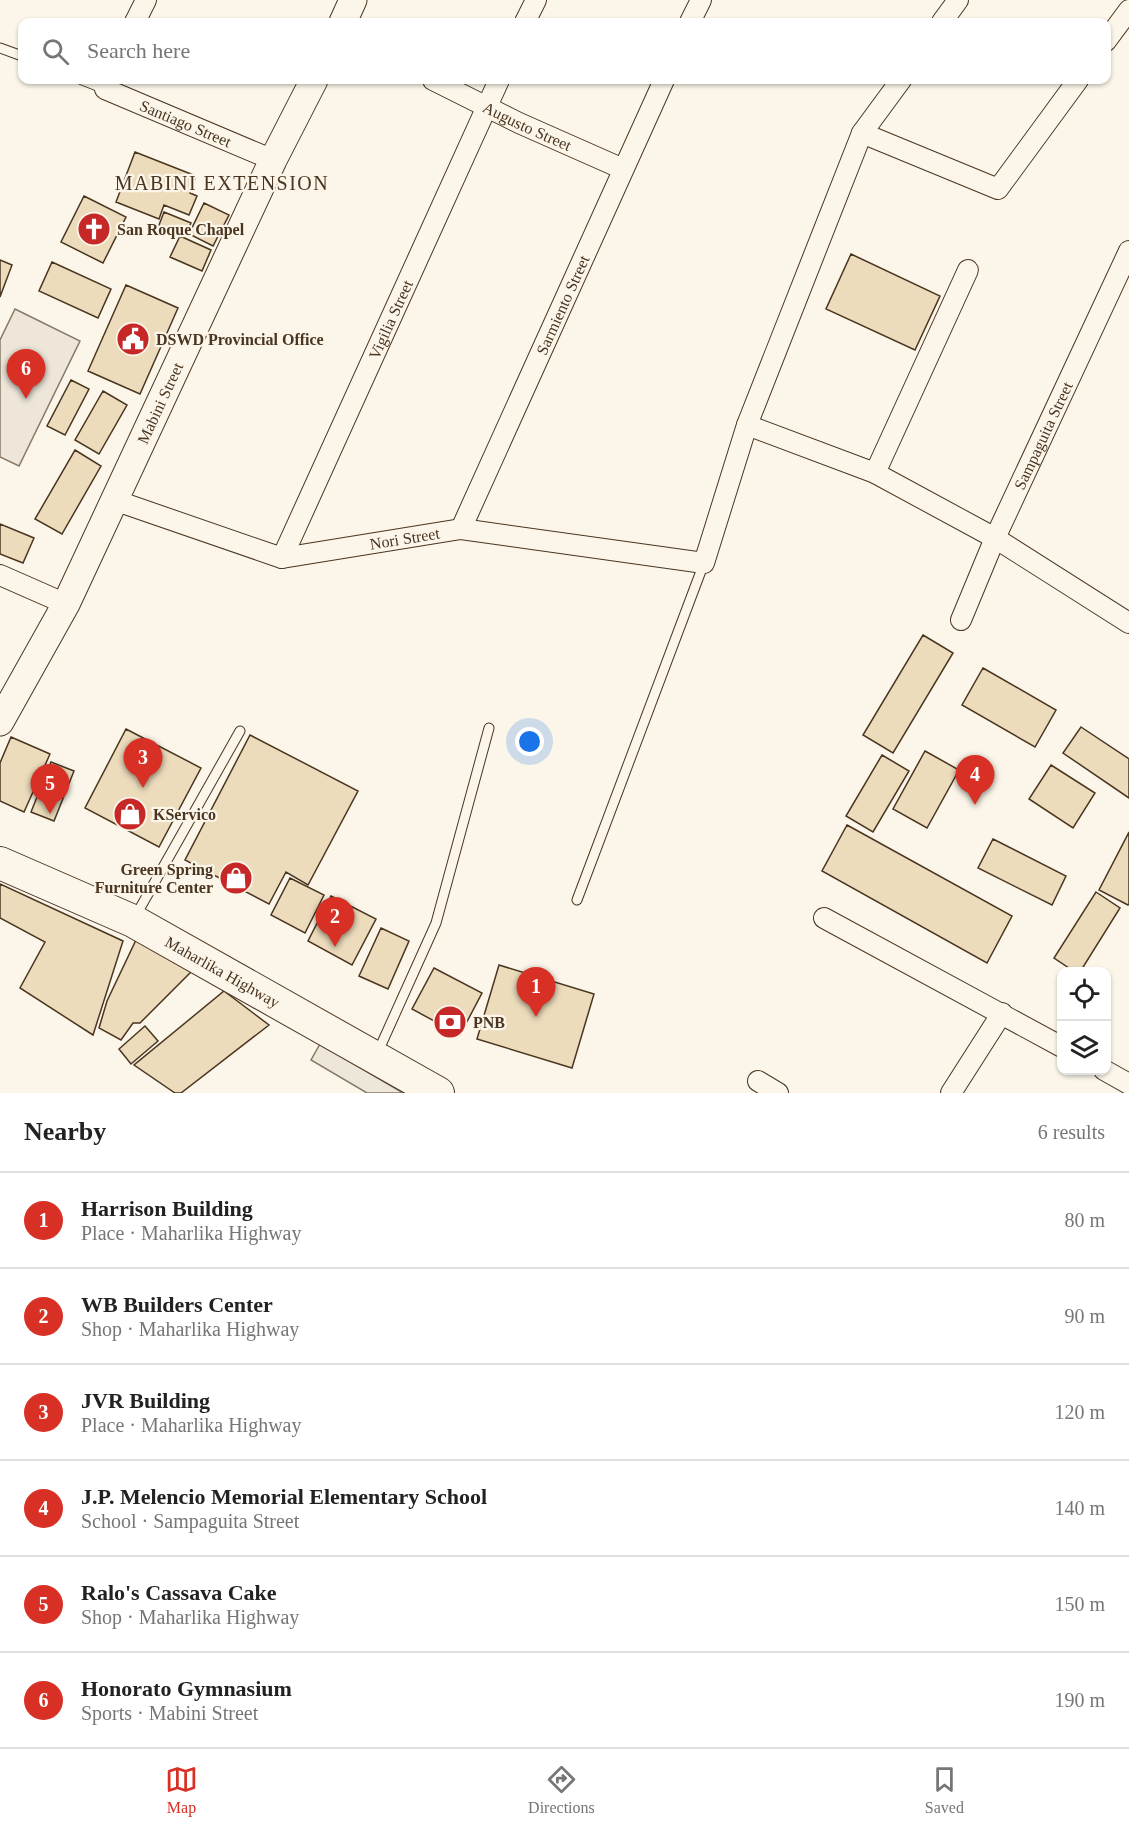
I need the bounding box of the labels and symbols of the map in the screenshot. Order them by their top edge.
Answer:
street label: Santiago Street [138,96,234,150]
street label: Augusto Street [480,98,575,154]
district label: MABINI EXTENSION [115,172,329,194]
church icon: San Roque Chapel [76,211,112,247]
place label: San Roque Chapel [117,221,245,239]
street label: Sarmiento Street [533,252,592,357]
street label: Vigilia Street [365,277,416,362]
public building icon: DSWD Provincial Office [115,321,151,357]
place label: DSWD Provincial Office [156,331,324,348]
pin: 6 [6,350,46,399]
street label: Mabini Street [134,359,186,446]
street label: Sampaguita Street [1010,378,1076,492]
street label: Nori Street [368,524,441,552]
your location [515,727,544,756]
pin: 3 [124,738,162,788]
pin: 4 [956,756,994,805]
pin: 5 [31,764,70,814]
shop icon: KServico [112,796,148,832]
place label: KServico [153,806,216,823]
shop icon: Green Spring Furniture Center [218,860,254,896]
place label: Green Spring Furniture Center [95,861,213,896]
pin: 2 [316,898,354,947]
street label: Maharlika Highway [163,933,283,1011]
pin: 1 [516,968,556,1017]
bank icon: PNB [432,1004,468,1040]
place label: PNB [473,1014,505,1031]

